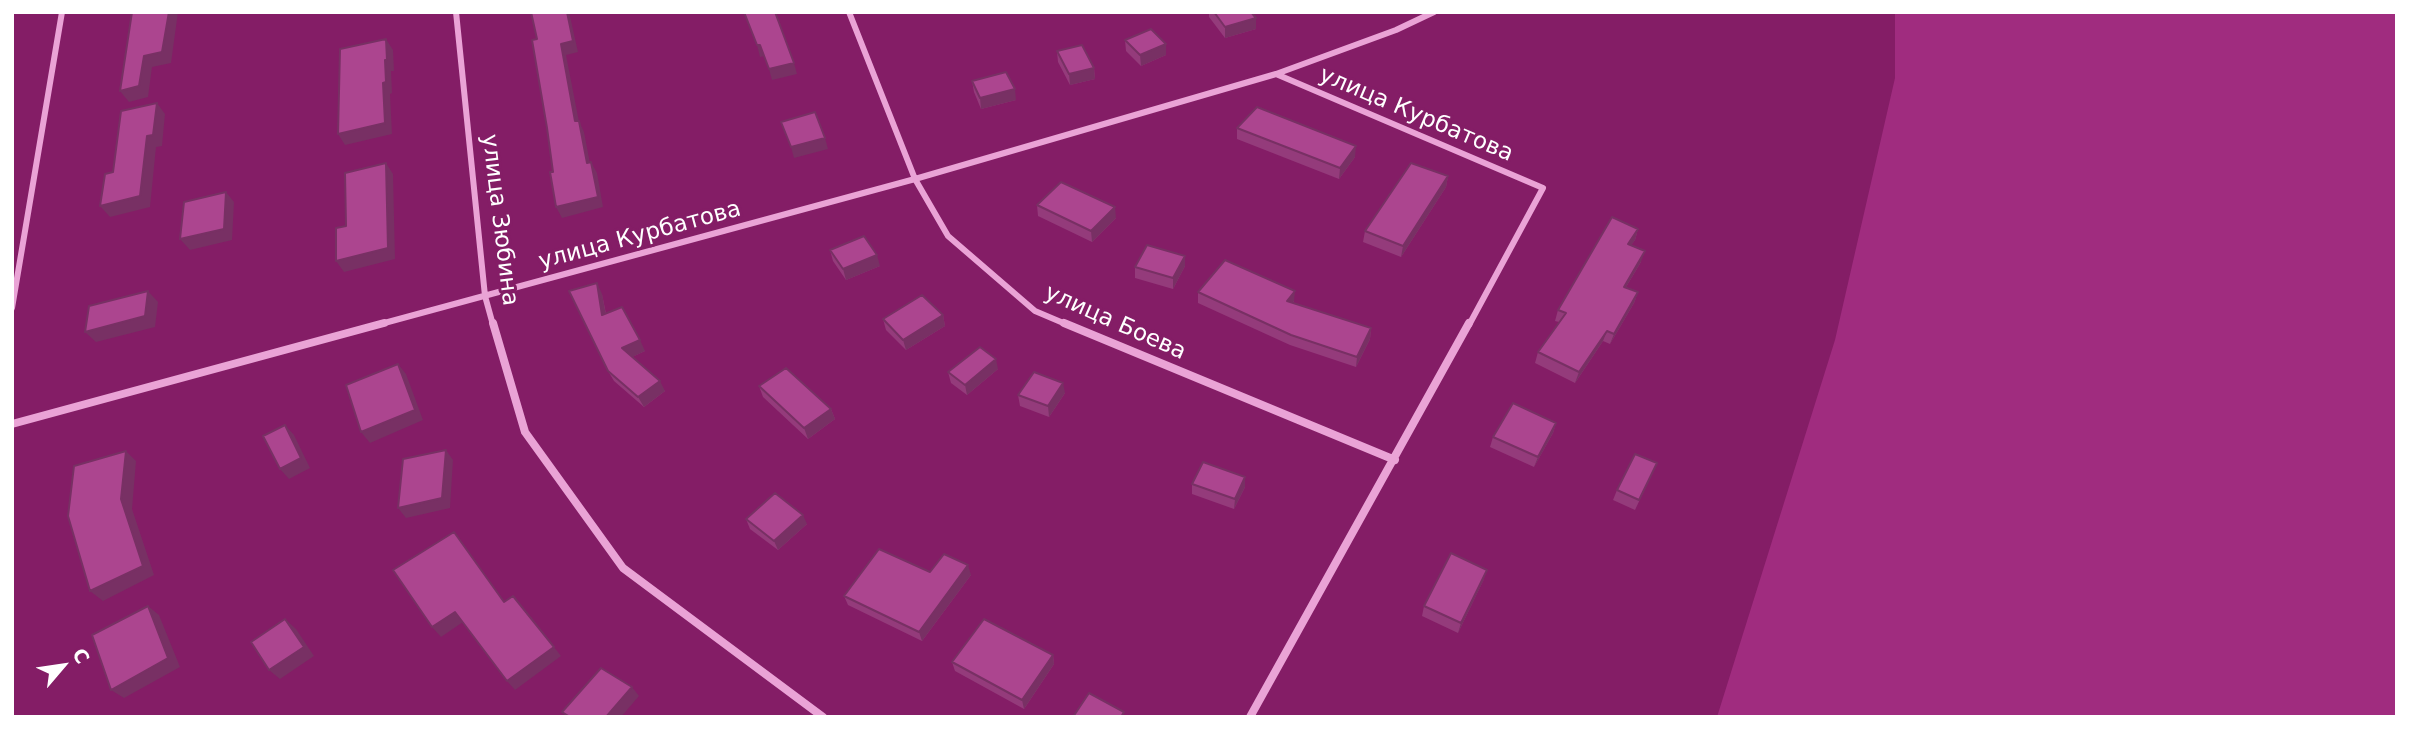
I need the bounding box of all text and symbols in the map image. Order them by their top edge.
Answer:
street label: улица Курбатова [1315,62,1517,168]
street label: улица Зюбина [475,133,523,307]
street label: улица Курбатова [536,196,744,276]
street label: улица Боева [1040,279,1190,367]
north arrow [28,631,98,701]
text: С [68,644,94,667]

